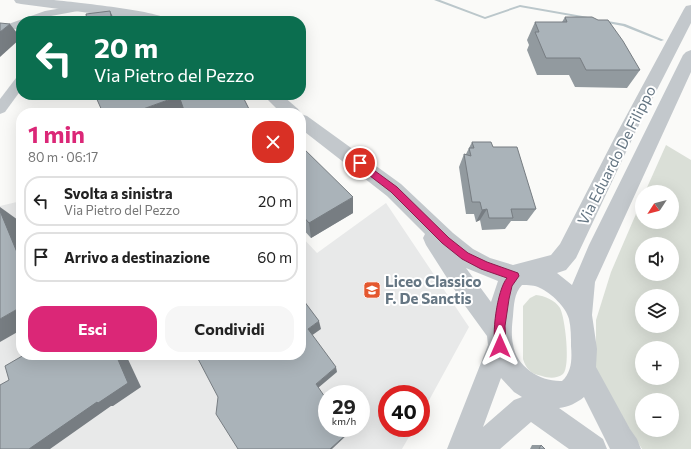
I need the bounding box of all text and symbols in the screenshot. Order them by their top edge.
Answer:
text: 20 m [94,30,158,64]
icon: left [28,32,80,84]
text: Via Pietro del Pezzo [94,64,255,86]
street label: Via Eduardo De Filippo [573,82,659,227]
text: 1 min [28,119,85,148]
button: close [252,121,294,163]
pin [343,146,377,180]
text: 80 m · 06:17 [28,149,98,165]
icon: arrive [349,152,371,174]
text: Svolta a sinistra [64,184,173,202]
north arrow [635,185,679,229]
map controls [635,185,679,437]
icon: left [30,190,52,212]
text: 20 m [258,192,292,210]
text: Via Pietro del Pezzo [64,202,180,218]
button: sound [635,237,679,281]
icon: arrive [30,246,52,268]
text: Arrivo a destinazione [64,248,210,266]
text: 60 m [257,248,292,266]
place label: Liceo Classico F. De Sanctis [385,272,482,307]
school or university icon: Liceo Classico F. De Sanctis [362,280,382,300]
button: layers [635,289,679,333]
button: Esci [28,306,157,352]
button: Condividi [165,306,294,352]
position arrow [479,325,521,367]
button: + [635,341,679,385]
speed limit sign: 40 [378,385,430,437]
button: − [635,393,679,437]
text: 29 [332,394,356,418]
text: km/h [332,415,356,427]

